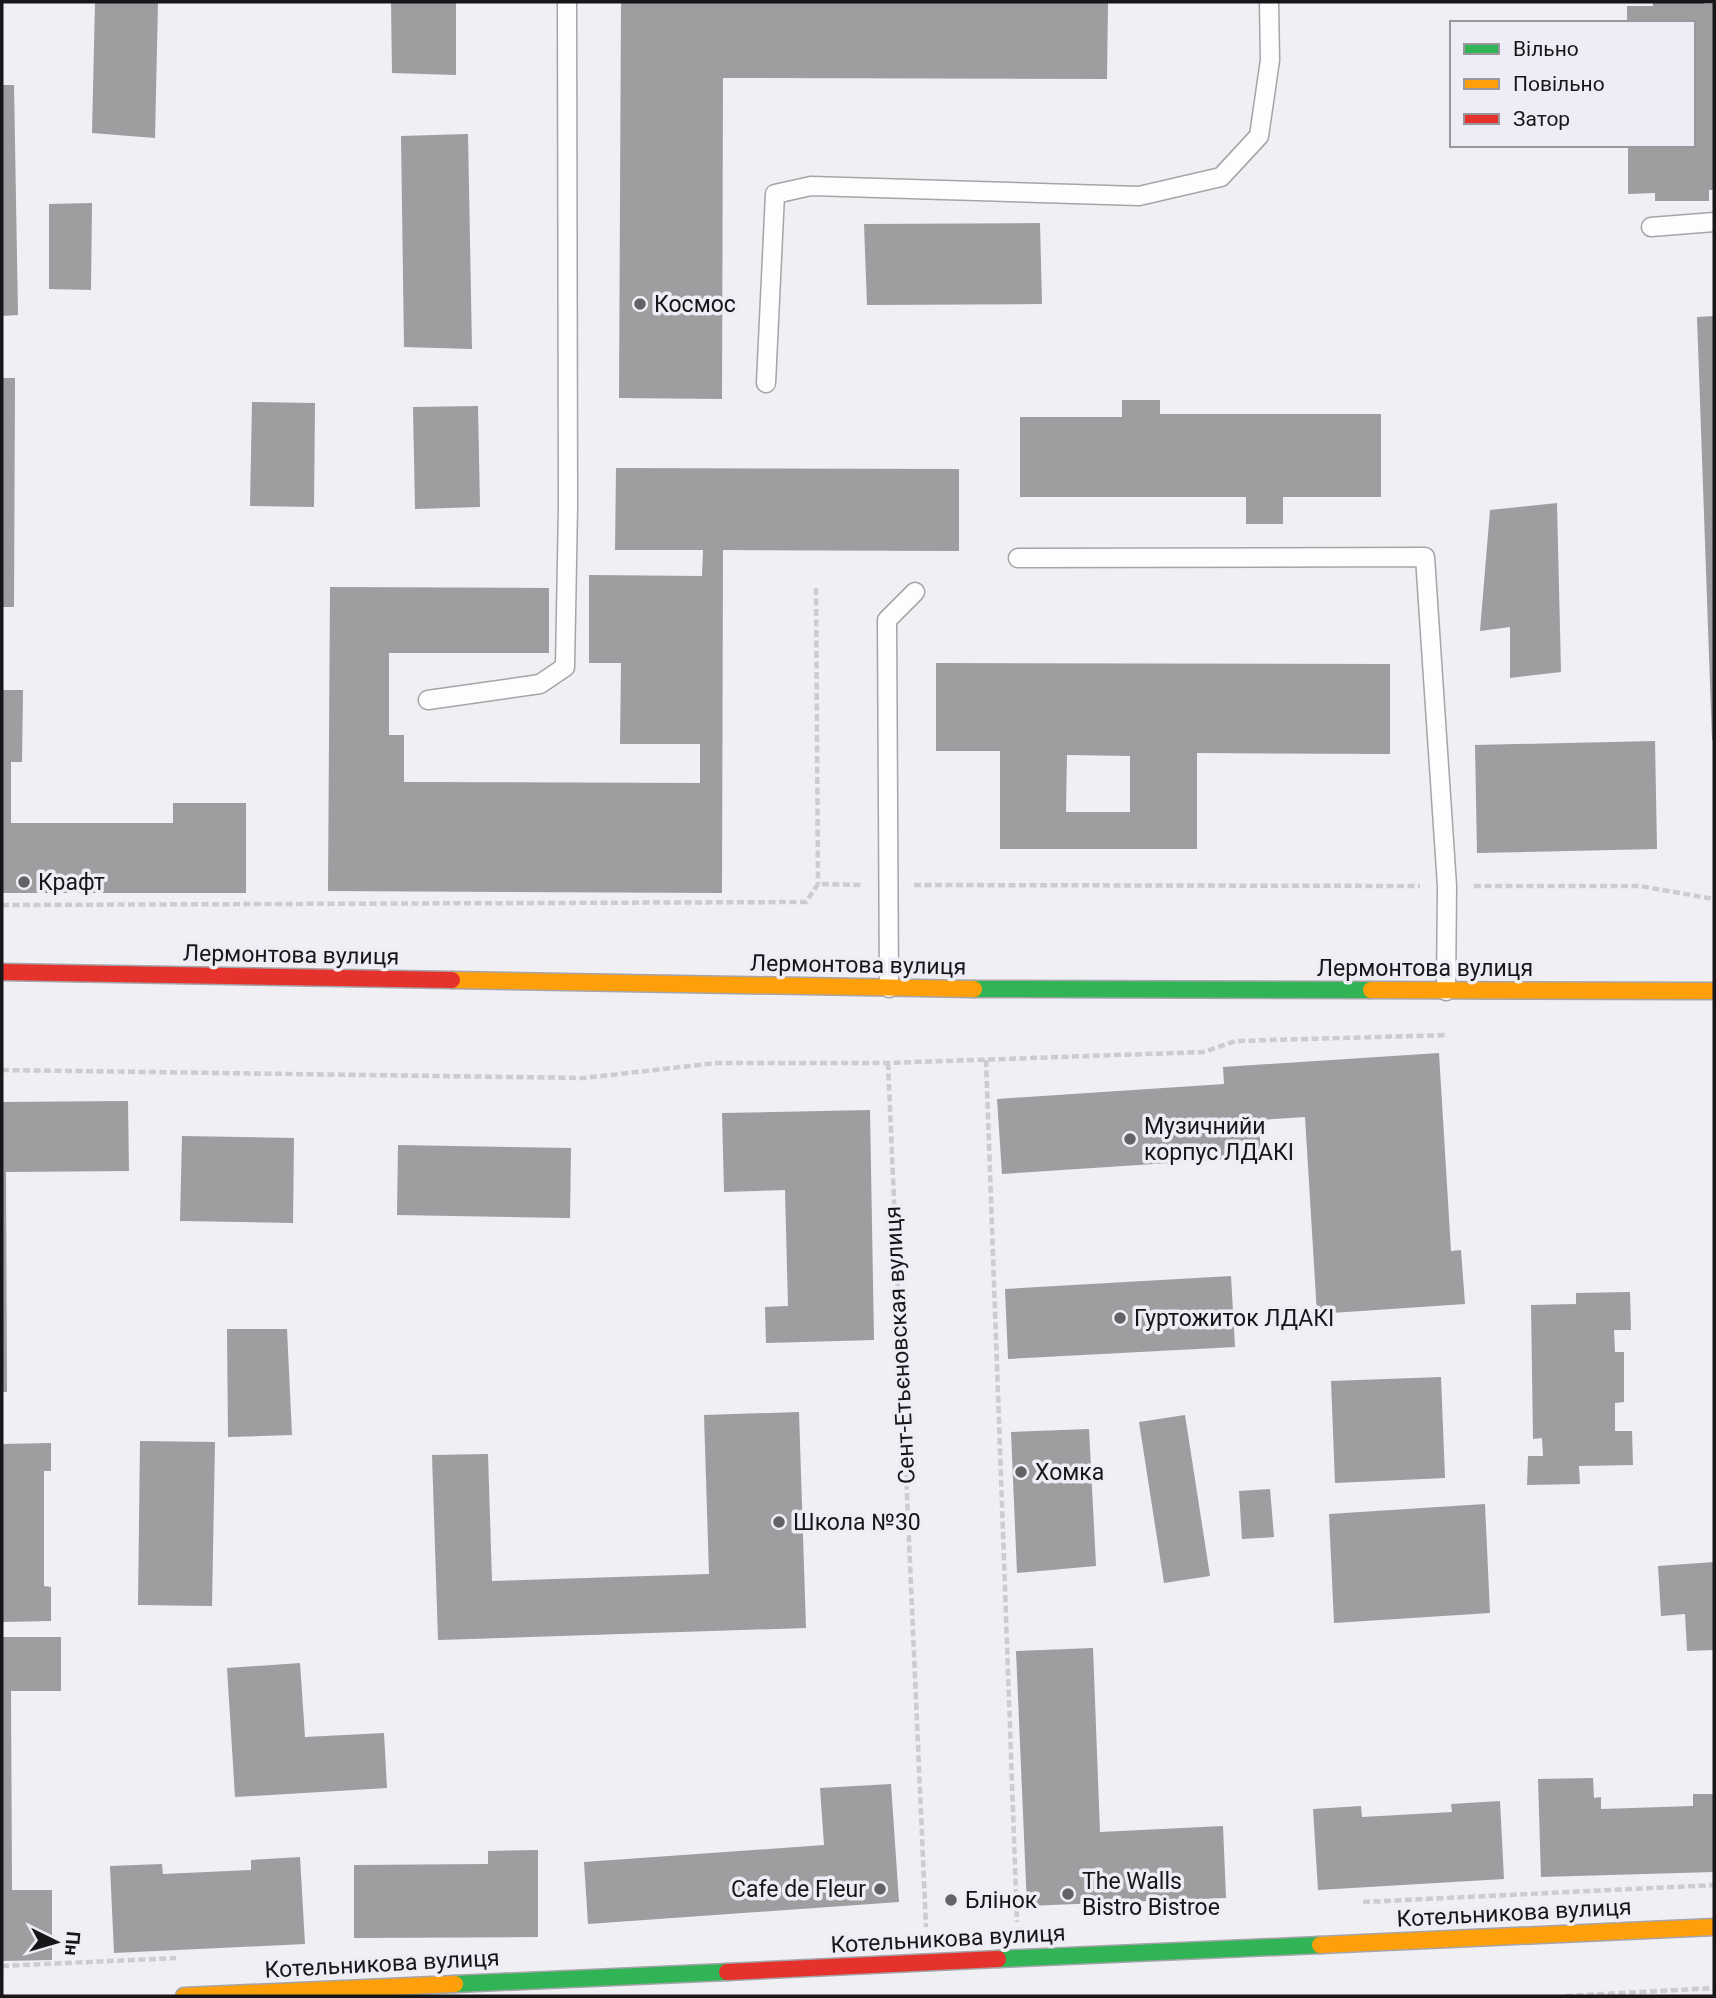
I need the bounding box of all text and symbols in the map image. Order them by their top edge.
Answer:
legend [1450,21,1695,147]
text: Вільно [1513,37,1579,61]
text: Повільно [1513,72,1605,96]
text: Затор [1513,107,1570,131]
place label: Космос [654,291,736,318]
marker: Космос [632,296,648,312]
place label: Крафт [38,869,105,896]
marker: Крафт [16,874,32,890]
street label: Лермонтова вулиця [183,940,399,970]
street label: Лермонтова вулиця [750,950,966,980]
street label: Лермонтова вулиця [1317,955,1533,982]
place label: Музичнийи корпус ЛДАКІ [1144,1113,1294,1166]
marker: Музичнийи корпус ЛДАКІ [1122,1131,1138,1147]
street label: Сент-Етьєновская вулиця [879,1205,921,1485]
place label: Гуртожиток ЛДАКІ [1134,1305,1334,1332]
marker: Гуртожиток ЛДАКІ [1112,1310,1128,1326]
place label: Хомка [1035,1459,1104,1486]
marker: Хомка [1013,1464,1029,1480]
place label: Школа №30 [793,1509,921,1536]
marker: Школа №30 [771,1514,787,1530]
place label: The Walls Bistro Bistroe [1082,1868,1220,1921]
place label: Cafe de Fleur [731,1876,866,1903]
marker: Cafe de Fleur [872,1881,888,1897]
marker: The Walls Bistro Bistroe [1060,1886,1076,1902]
place label: Блінок [965,1887,1038,1914]
marker: Блінок [943,1892,959,1908]
street label: Котельникова вулиця [1396,1893,1632,1933]
north arrow [21,1907,91,1977]
street label: Котельникова вулиця [830,1919,1066,1959]
text: Пн [60,1930,85,1956]
street label: Котельникова вулиця [264,1944,500,1984]

